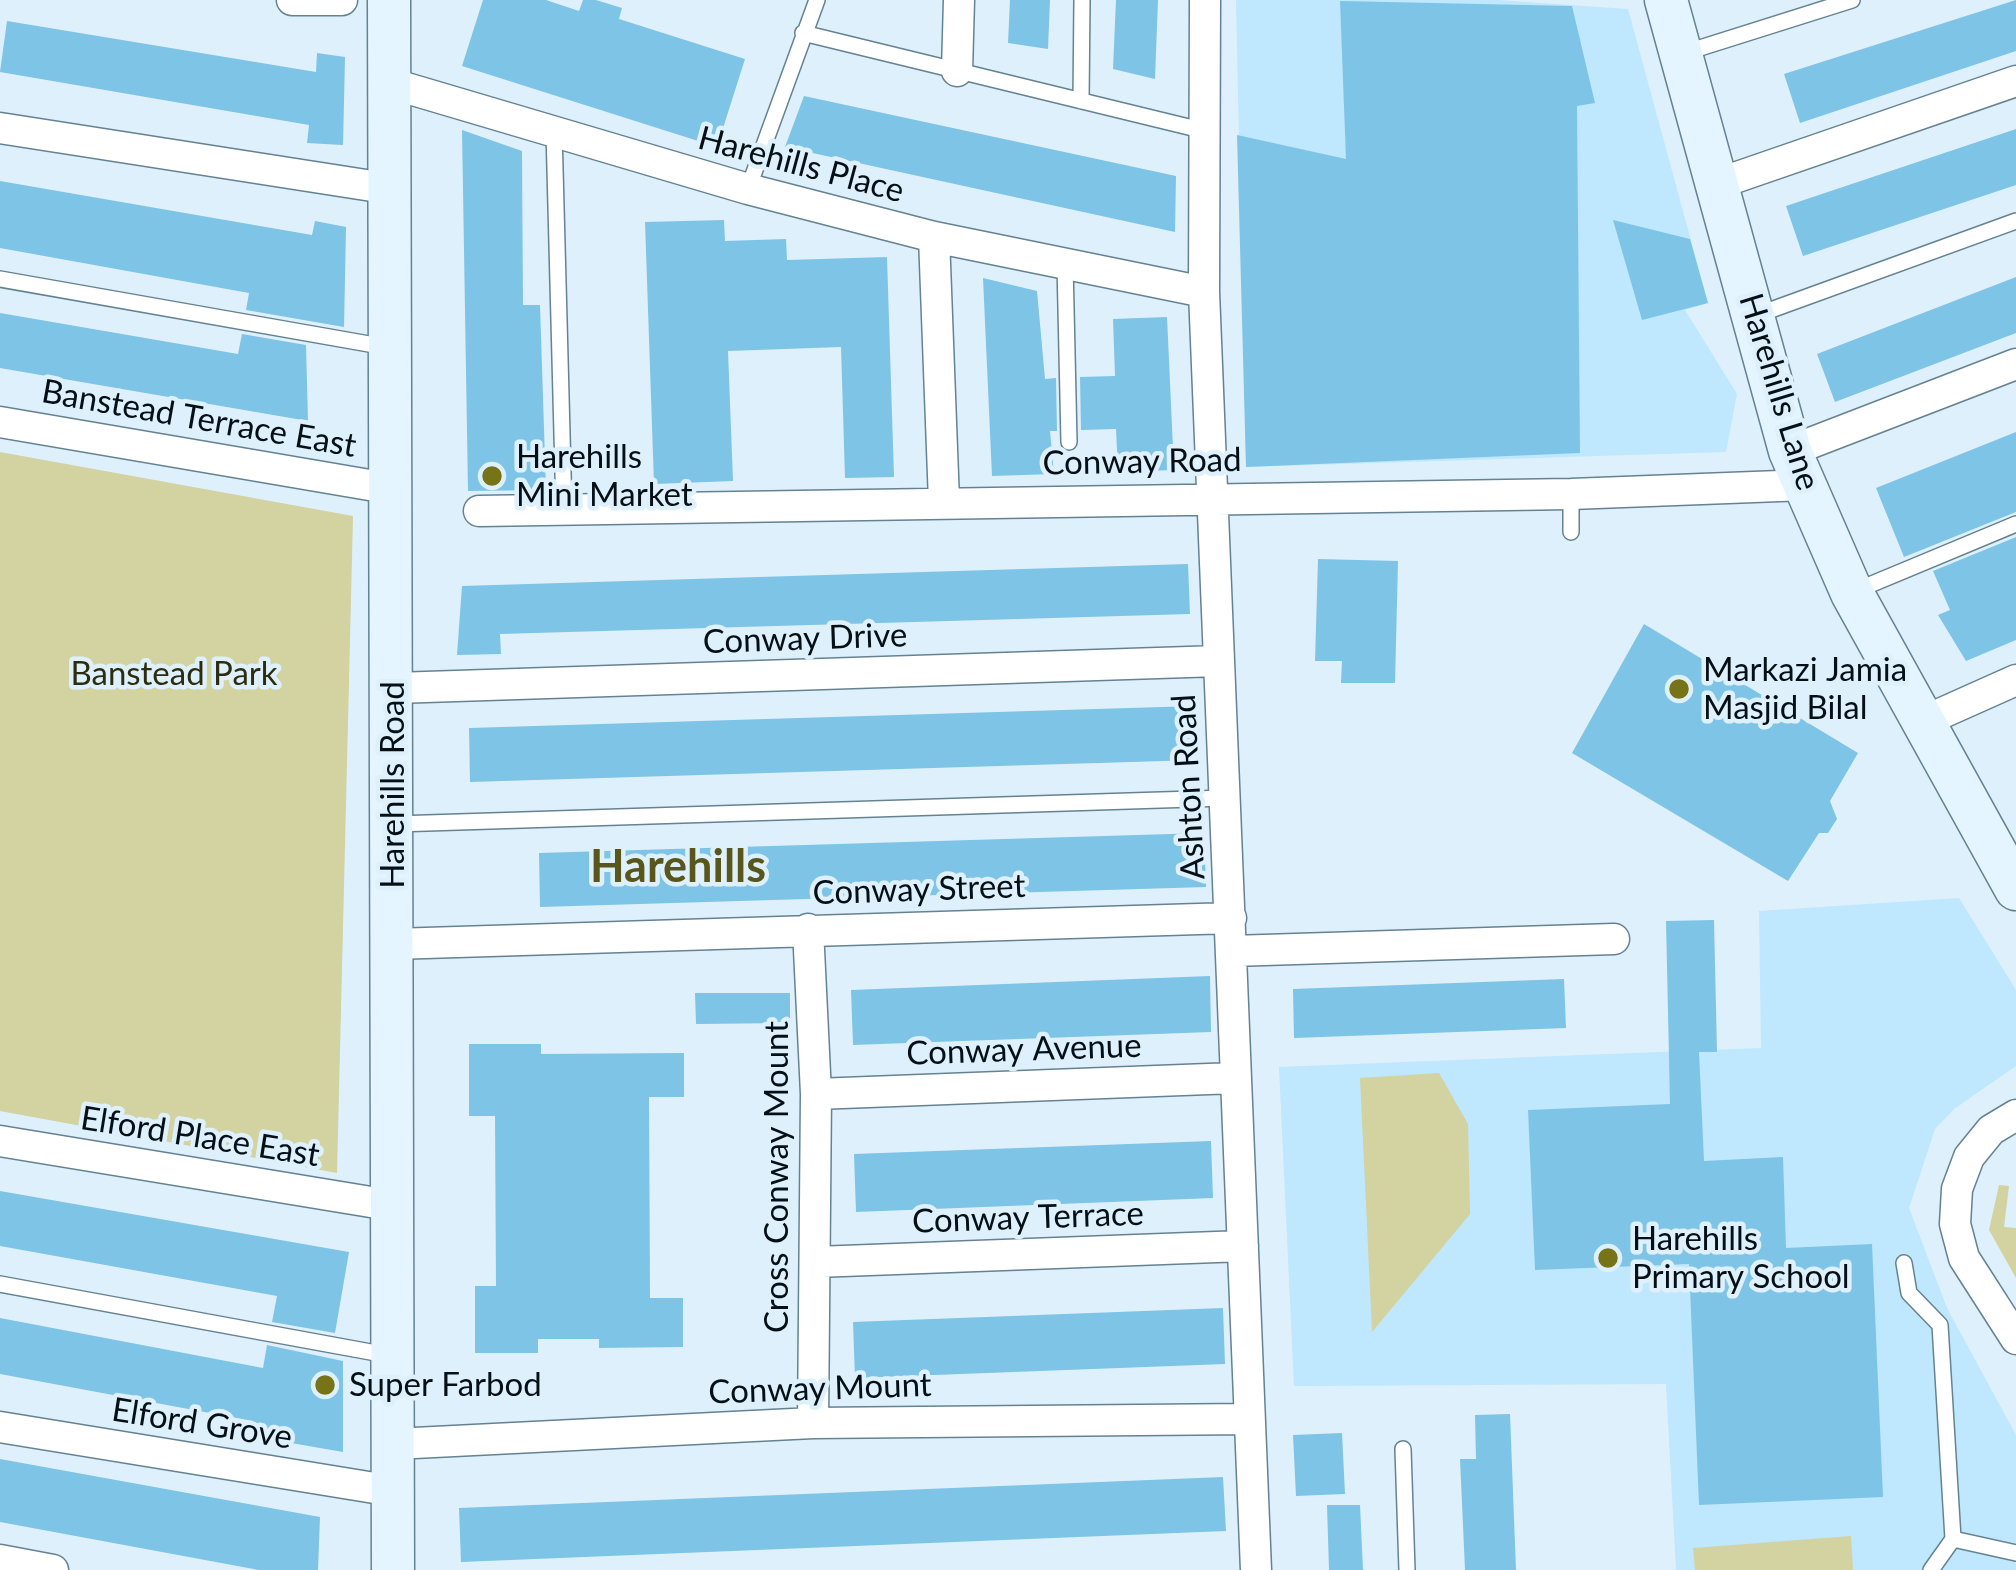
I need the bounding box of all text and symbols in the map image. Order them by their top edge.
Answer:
street label: Harehills Place [694,119,908,211]
street label: Harehills Lane [1730,289,1828,495]
street label: Banstead Terrace East [39,372,359,466]
place label: Harehills Mini Market [516,437,693,515]
street label: Conway Road [1042,440,1242,484]
marker: Harehills Mini Market [479,463,505,489]
street label: Conway Drive [702,616,908,662]
place label: Markazi Jamia Masjid Bilal [1703,650,1907,728]
park label: Banstead Park [70,654,278,694]
marker: Markazi Jamia Masjid Bilal [1666,676,1692,702]
street label: Harehills Road [373,681,413,889]
street label: Ashton Road [1164,693,1214,881]
district label: Harehills [590,840,766,894]
street label: Conway Street [812,866,1026,914]
street label: Cross Conway Mount [757,1021,797,1333]
street label: Conway Avenue [906,1026,1142,1074]
street label: Elford Place East [78,1099,322,1175]
street label: Conway Terrace [911,1194,1145,1242]
place label: Harehills Primary School [1632,1219,1850,1297]
marker: Harehills Primary School [1595,1245,1621,1271]
place label: Super Farbod [349,1365,542,1405]
street label: Conway Mount [708,1365,932,1413]
marker: Super Farbod [312,1372,338,1398]
street label: Elford Grove [109,1390,295,1458]

